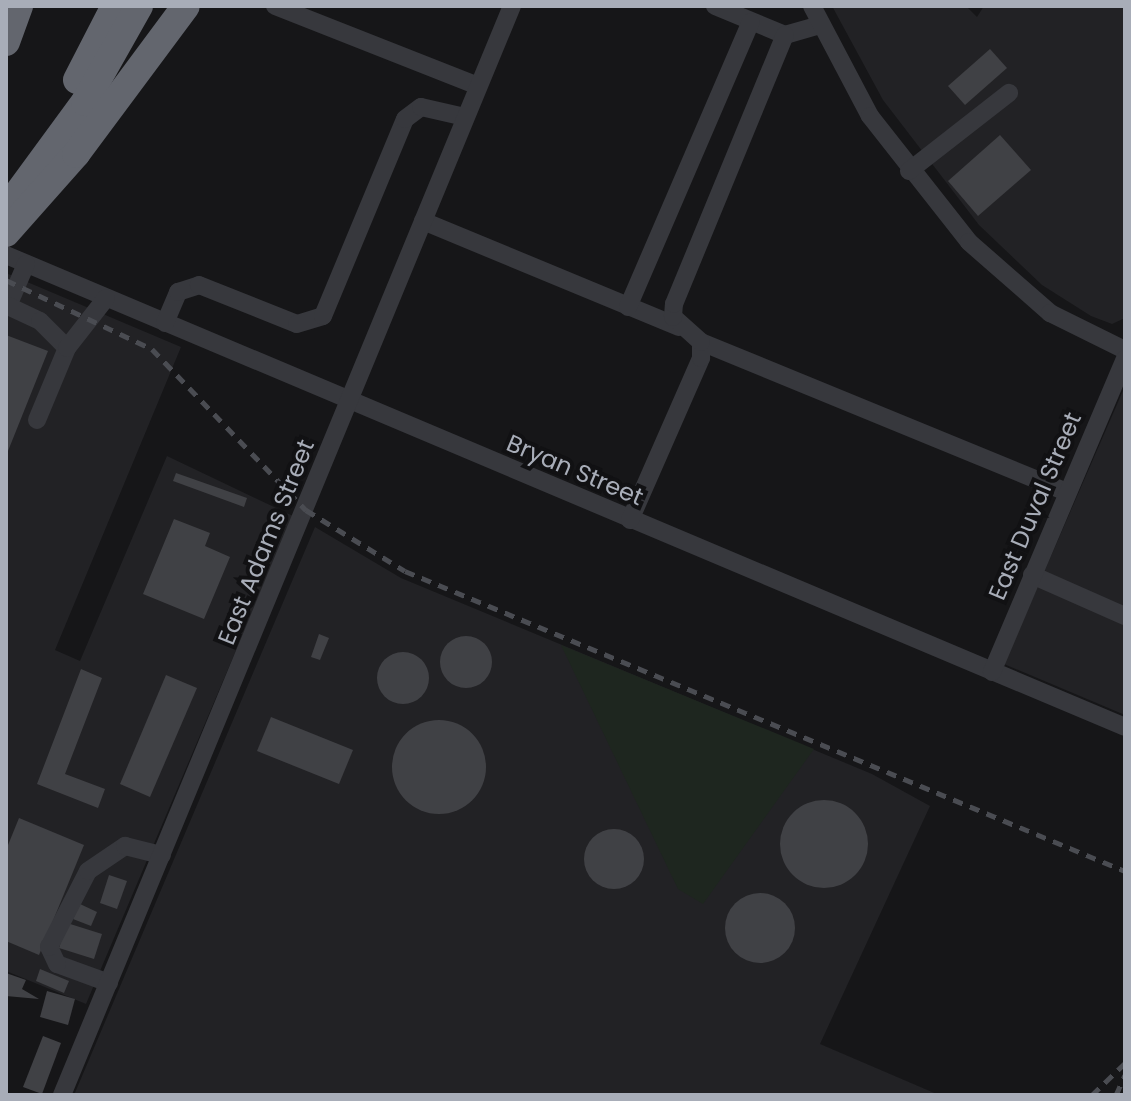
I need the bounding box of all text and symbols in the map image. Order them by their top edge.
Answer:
street label: East Duval Street [983,408,1087,604]
street label: Bryan Street [502,428,648,512]
street label: East Adams Street [212,435,320,649]

